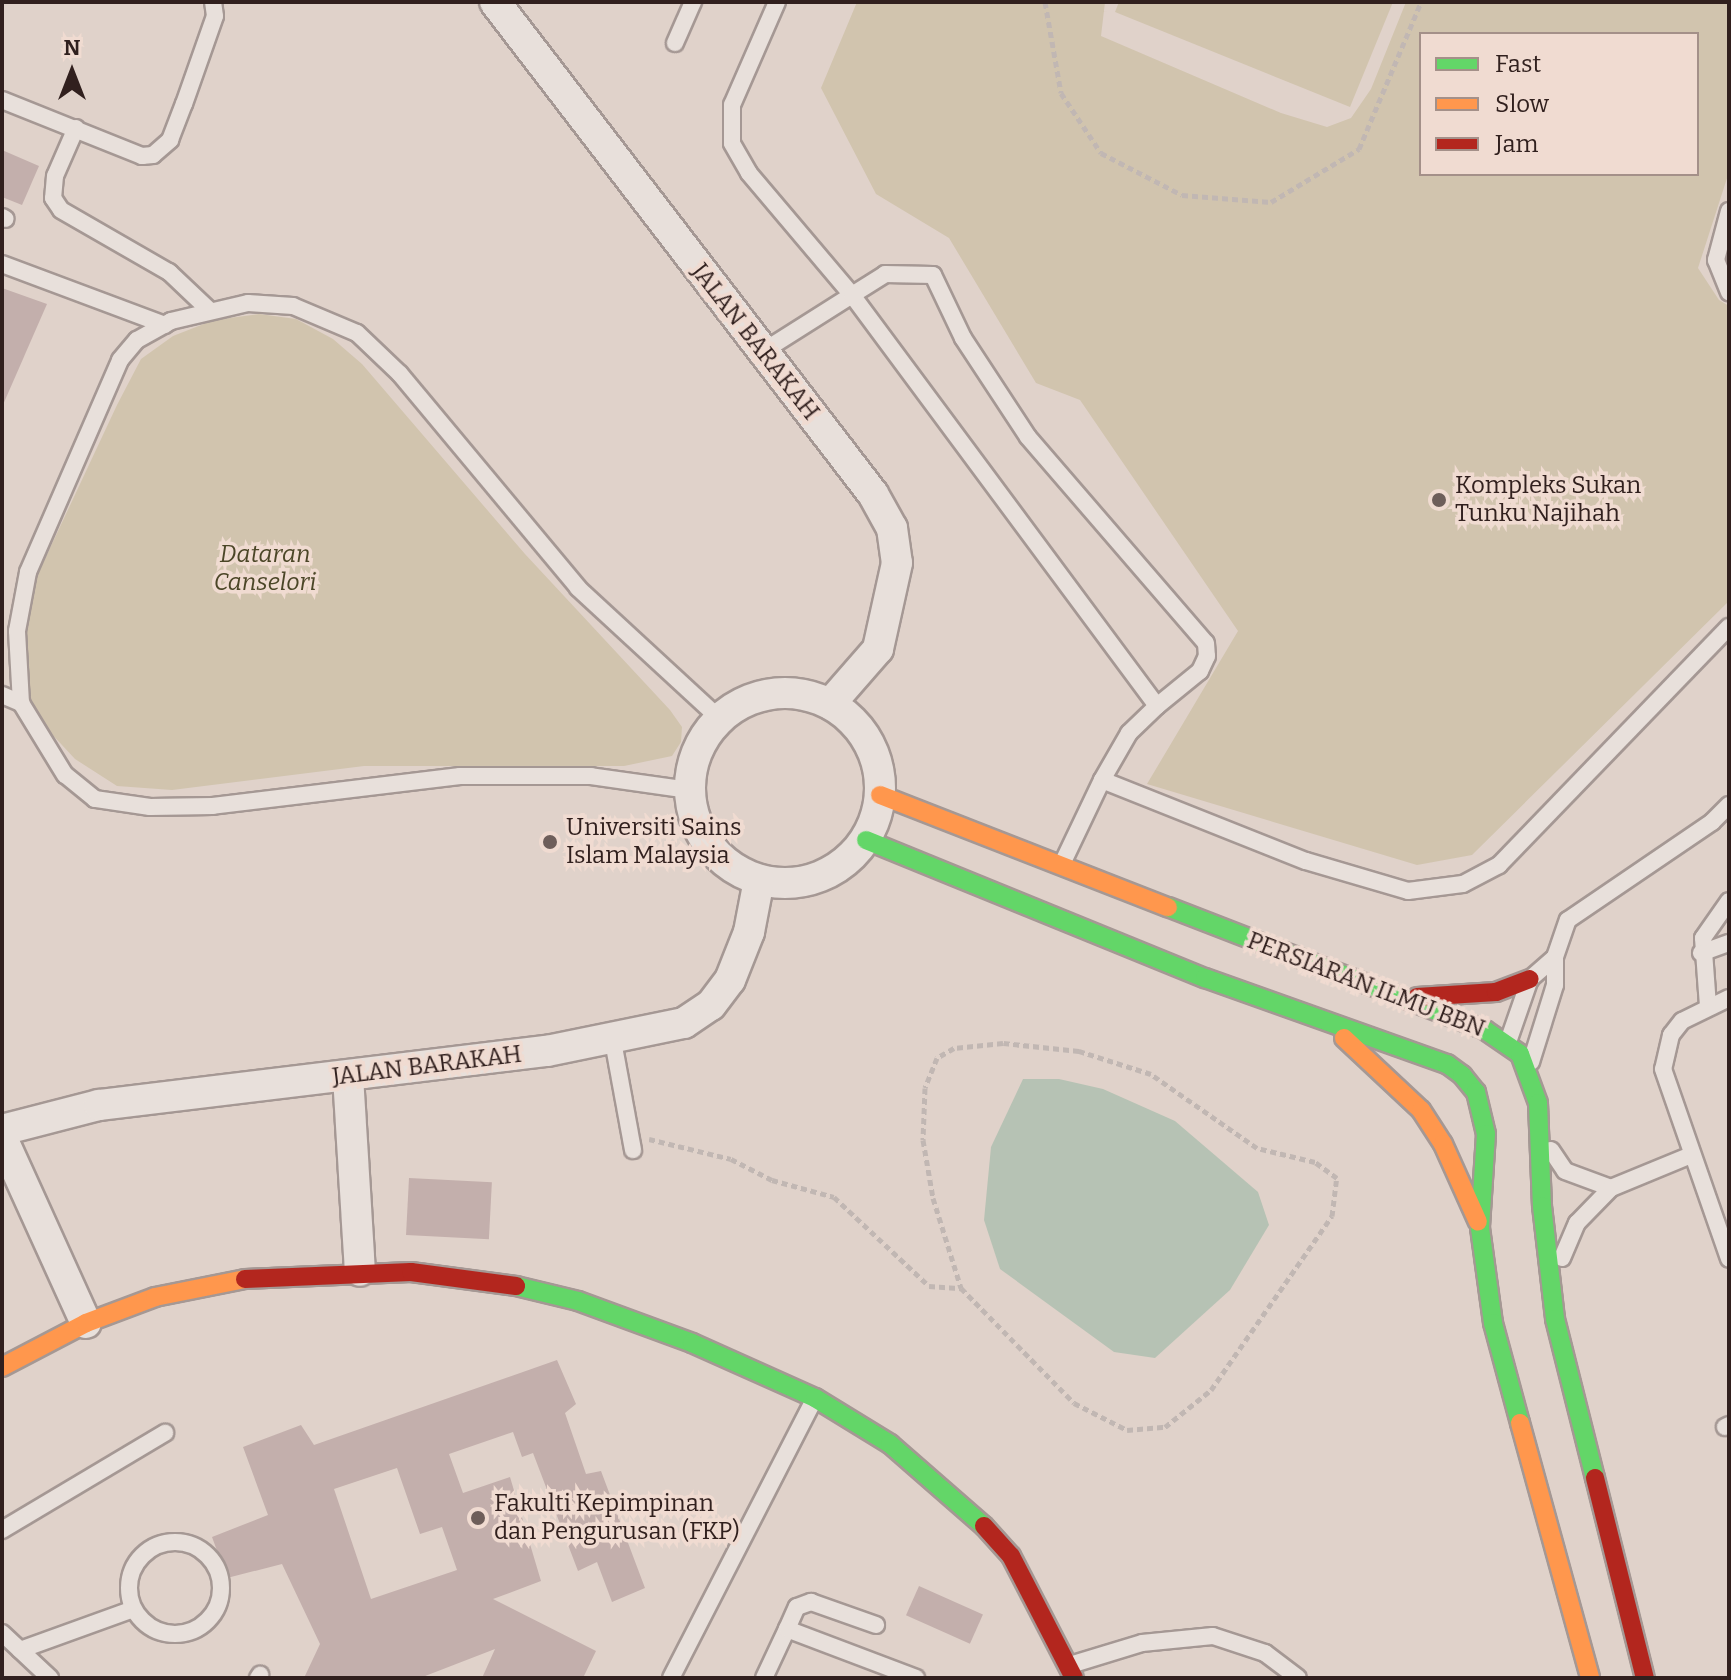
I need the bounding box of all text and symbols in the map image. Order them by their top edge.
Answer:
north arrow [32,32,112,112]
legend [1419,32,1699,176]
text: N [64,34,80,61]
text: Fast [1495,50,1541,78]
text: Slow [1495,90,1549,118]
text: Jam [1495,130,1538,158]
street label: JALAN BARAKAH [685,258,825,426]
place label: Kompleks Sukan Tunku Najihah [1455,472,1641,528]
marker: Kompleks Sukan Tunku Najihah [1430,491,1448,509]
park label: Dataran Canselori [214,541,316,597]
place label: Universiti Sains Islam Malaysia [566,814,742,870]
marker: Universiti Sains Islam Malaysia [541,833,559,851]
street label: PERSIARAN ILMU BBN [1243,926,1489,1044]
street label: JALAN BARAKAH [331,1040,523,1092]
place label: Fakulti Kepimpinan dan Pengurusan (FKP) [494,1490,740,1546]
marker: Fakulti Kepimpinan dan Pengurusan (FKP) [469,1509,487,1527]

